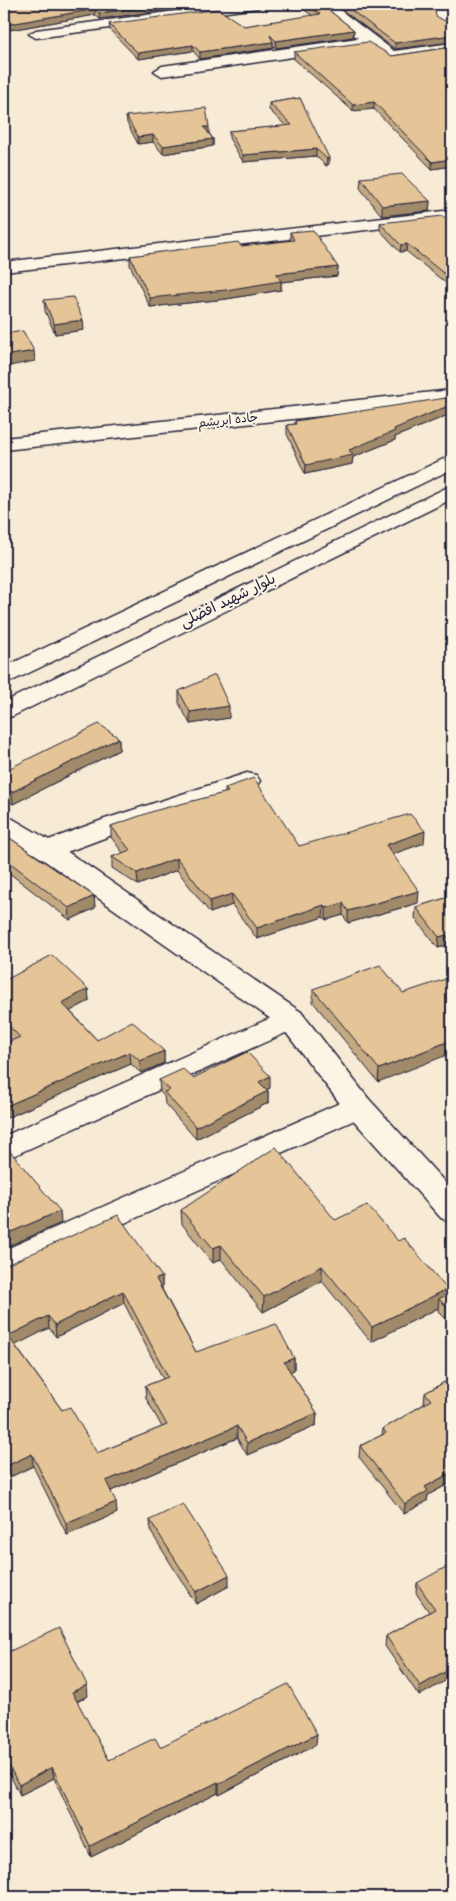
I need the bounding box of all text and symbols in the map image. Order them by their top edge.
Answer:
street label: جاده ابریشم [197,410,259,432]
street label: بلوار شهید افضلی [177,569,279,633]

